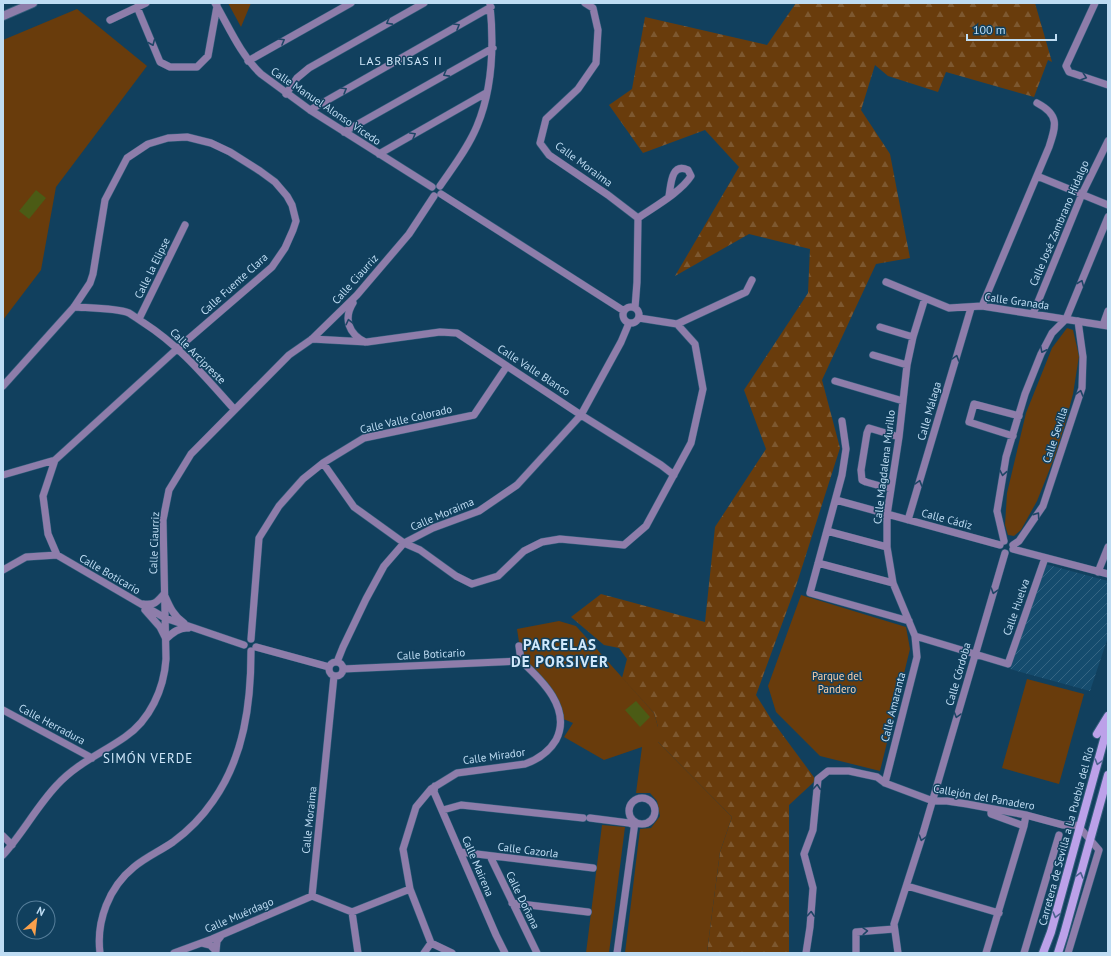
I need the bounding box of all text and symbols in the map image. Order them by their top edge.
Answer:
scale bar [967,16,1056,42]
one-way arrow [386,18,394,25]
text: 100 m [973,22,1006,37]
one-way arrow [453,24,460,31]
one-way arrow [147,39,155,47]
one-way arrow [278,39,285,46]
district label: LAS BRISAS II [359,53,443,68]
street label: Calle Manuel Alonso Vicedo [268,64,384,148]
one-way arrow [443,70,450,77]
one-way arrow [1080,72,1087,80]
one-way arrow [340,88,347,95]
one-way arrow [409,133,416,140]
street label: Calle Moraima [553,138,615,190]
street label: Calle José Zambrano Hidalgo [1026,158,1092,288]
street label: Calle la Elipse [131,235,173,301]
street label: Calle Fuente Clara [197,250,271,318]
street label: Calle Ciaurriz [329,251,381,307]
one-way arrow [1076,280,1084,288]
street label: Calle Granada [984,290,1050,312]
one-way arrow [346,318,354,325]
street label: Calle Arcipreste [167,325,229,387]
street label: Calle Valle Blanco [495,341,573,399]
one-way arrow [1040,346,1048,353]
one-way arrow [951,355,960,362]
street label: Calle Málaga [914,380,944,442]
one-way arrow [1075,389,1084,396]
street label: Calle Valle Colorado [359,402,454,436]
street label: Calle Sevilla [1039,405,1071,465]
street label: Calle Magdalena Murillo [870,409,898,525]
one-way arrow [1000,470,1008,476]
one-way arrow [914,480,923,487]
street label: Calle Moraima [408,494,476,534]
street label: Calle Cádiz [920,506,974,533]
street label: Calle Ciaurriz [146,511,162,574]
one-way arrow [1032,512,1040,519]
street label: Calle Boticario [77,551,143,597]
street label: Calle Huelva [1000,577,1032,637]
one-way arrow [990,587,999,594]
district label: PARCELAS DE PORSIVER [511,635,609,671]
street label: Calle Córdoba [942,641,974,707]
street label: Calle Boticario [396,645,466,663]
park label: Parque del Pandero [812,669,863,696]
street label: Calle Amaranta [878,671,908,743]
street label: Calle Herradura [16,701,88,747]
one-way arrow [953,712,962,719]
street label: Calle Mirador [462,745,526,767]
street label: Carretera de Sevilla a La Puebla del Río [1035,745,1097,927]
district label: SIMÓN VERDE [103,750,193,767]
one-way arrow [1094,759,1102,765]
street label: Callejón del Panadero [932,781,1036,813]
one-way arrow [812,784,821,790]
street label: Calle Moraima [299,786,319,854]
street label: Calle Mairena [459,834,497,898]
one-way arrow [918,835,927,842]
street label: Calle Cazorla [497,839,559,861]
street label: Calle Doñana [503,869,543,931]
one-way arrow [1076,872,1084,879]
street label: Calle Muérdago [202,894,276,936]
north arrow [16,900,56,940]
text: N [34,903,47,919]
one-way arrow [806,911,815,917]
one-way arrow [1052,911,1060,918]
one-way arrow [862,927,868,936]

